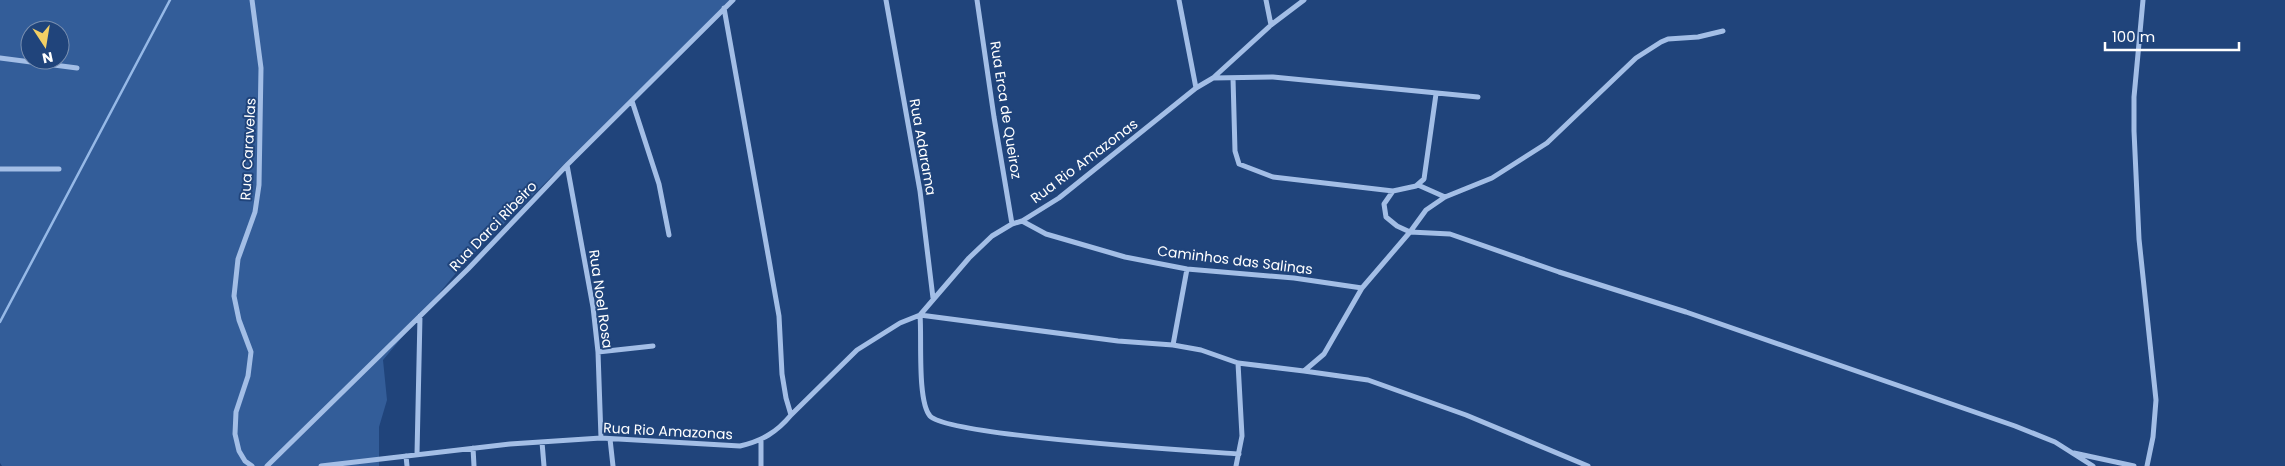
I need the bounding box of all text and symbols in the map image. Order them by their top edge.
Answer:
north arrow [20,20,70,70]
scale bar [2105,20,2239,52]
text: 100 m [2112,26,2155,47]
street label: Rua Erca de Queiroz [985,40,1027,180]
text: N [40,47,55,69]
street label: Rua Caravelas [235,97,261,201]
street label: Rua Adarama [905,97,941,197]
street label: Rua Rio Amazonas [1026,114,1142,208]
street label: Rua Darci Ribeiro [445,176,541,276]
street label: Caminhos das Salinas [1156,241,1314,279]
street label: Rua Noel Rosa [584,248,618,350]
street label: Rua Rio Amazonas [603,418,733,444]

